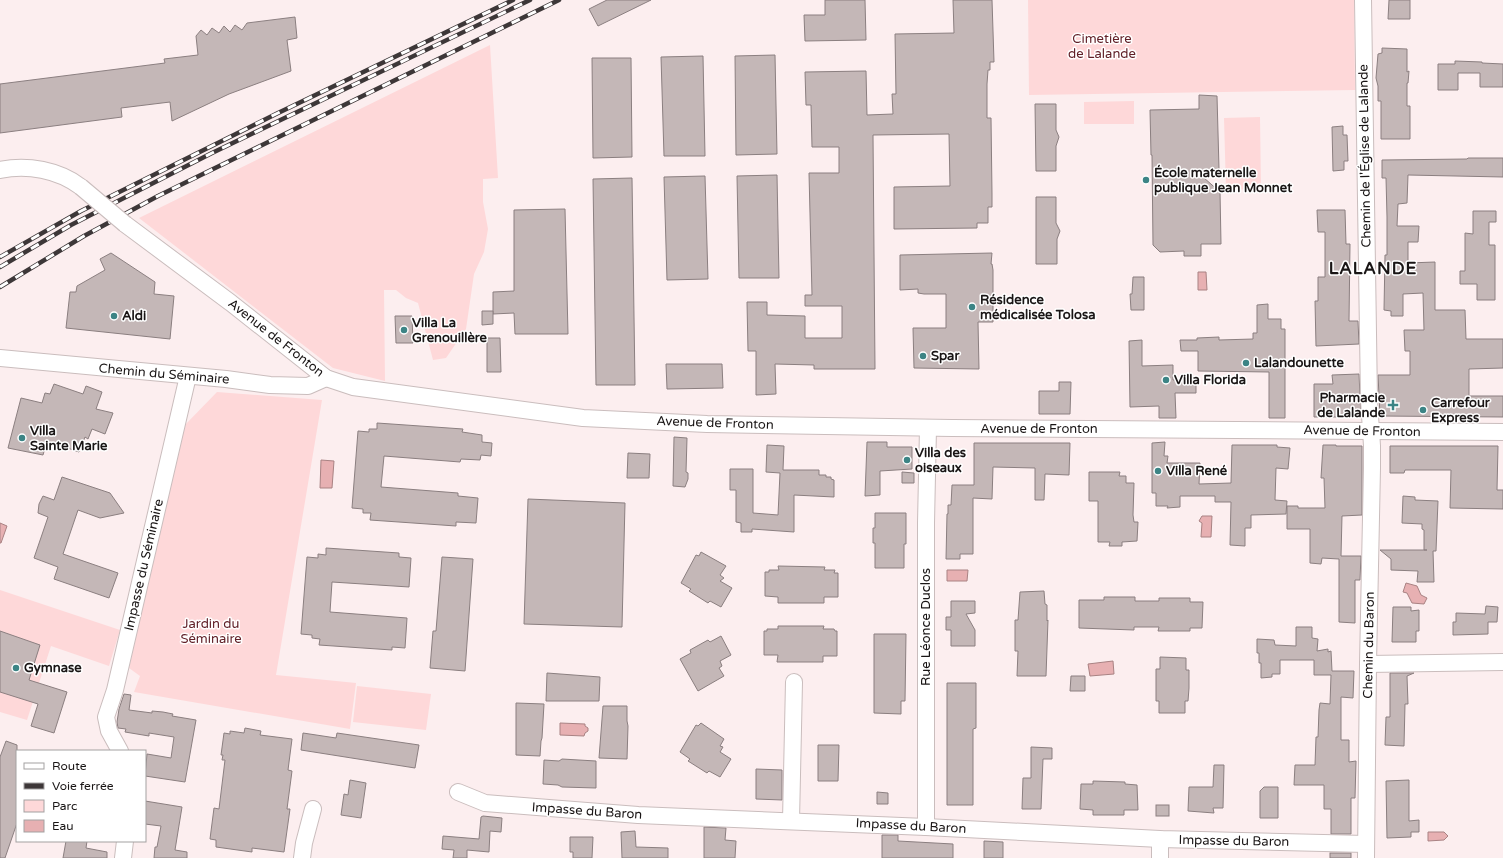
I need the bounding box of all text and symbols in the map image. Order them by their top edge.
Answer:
park label: Cimetière de Lalande [1068,31,1136,62]
street label: Chemin de l'Église de Lalande [1355,64,1375,248]
place label: École maternelle publique Jean Monnet [1154,164,1292,196]
marker: École maternelle publique Jean Monnet [1141,175,1151,185]
district label: LALANDE [1329,258,1417,279]
place label: Résidence médicalisée Tolosa [980,292,1095,323]
street label: Avenue de Fronton [225,296,327,380]
marker: Résidence médicalisée Tolosa [967,302,977,312]
place label: Aldi [122,308,146,324]
marker: Aldi [109,311,119,321]
place label: Villa La Grenouillère [412,315,488,346]
marker: Villa La Grenouillère [399,325,409,335]
place label: Spar [931,348,960,364]
marker: Spar [918,351,928,361]
place label: Lalandounette [1254,355,1344,371]
marker: Lalandounette [1241,358,1251,368]
street label: Chemin du Séminaire [98,360,230,388]
place label: Villa Florida [1174,372,1246,388]
marker: Villa Florida [1161,375,1171,385]
place label: Pharmacie de Lalande [1317,390,1386,421]
place label: Carrefour Express [1431,395,1491,426]
marker: Pharmacie de Lalande [1388,400,1398,410]
marker: Carrefour Express [1418,405,1428,415]
street label: Avenue de Fronton [656,413,774,433]
street label: Avenue de Fronton [980,421,1098,437]
street label: Avenue de Fronton [1303,422,1421,440]
place label: Villa Sainte Marie [30,423,108,454]
marker: Villa Sainte Marie [17,433,27,443]
place label: Villa des oiseaux [915,445,966,476]
marker: Villa des oiseaux [902,455,912,465]
place label: Villa René [1166,463,1228,479]
marker: Villa René [1153,466,1163,476]
street label: Impasse du Séminaire [121,497,167,633]
street label: Rue Léonce Duclos [918,568,934,686]
street label: Chemin du Baron [1360,591,1378,699]
park label: Jardin du Séminaire [180,616,242,647]
place label: Gymnase [24,660,82,676]
marker: Gymnase [11,663,21,673]
legend [16,750,146,842]
text: Route [52,759,87,773]
text: Voie ferrée [52,779,114,793]
text: Parc [52,799,77,813]
street label: Impasse du Baron [531,799,643,823]
street label: Impasse du Baron [855,815,967,837]
text: Eau [52,819,74,833]
street label: Impasse du Baron [1179,832,1289,850]

